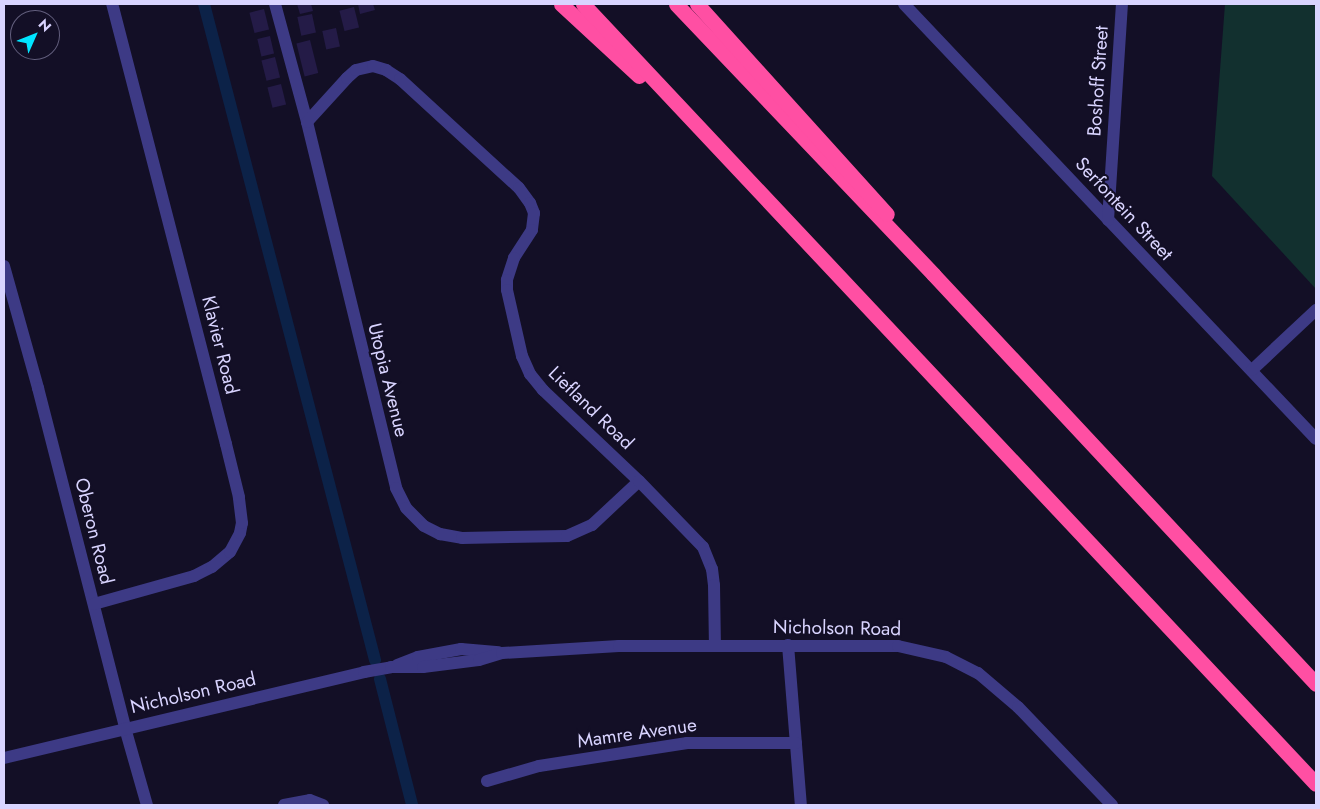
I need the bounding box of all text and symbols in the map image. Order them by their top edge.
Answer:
north arrow [10,10,60,60]
text: N [34,14,56,36]
street label: Boshoff Street [1083,25,1113,137]
street label: Serfontein Street [1070,153,1178,265]
street label: Klavier Road [197,294,243,396]
street label: Utopia Avenue [363,321,413,439]
street label: Liefland Road [544,362,638,454]
street label: Oberon Road [70,475,118,587]
street label: Nicholson Road [773,615,901,641]
street label: Nicholson Road [128,667,258,719]
street label: Mamre Avenue [576,713,698,753]

